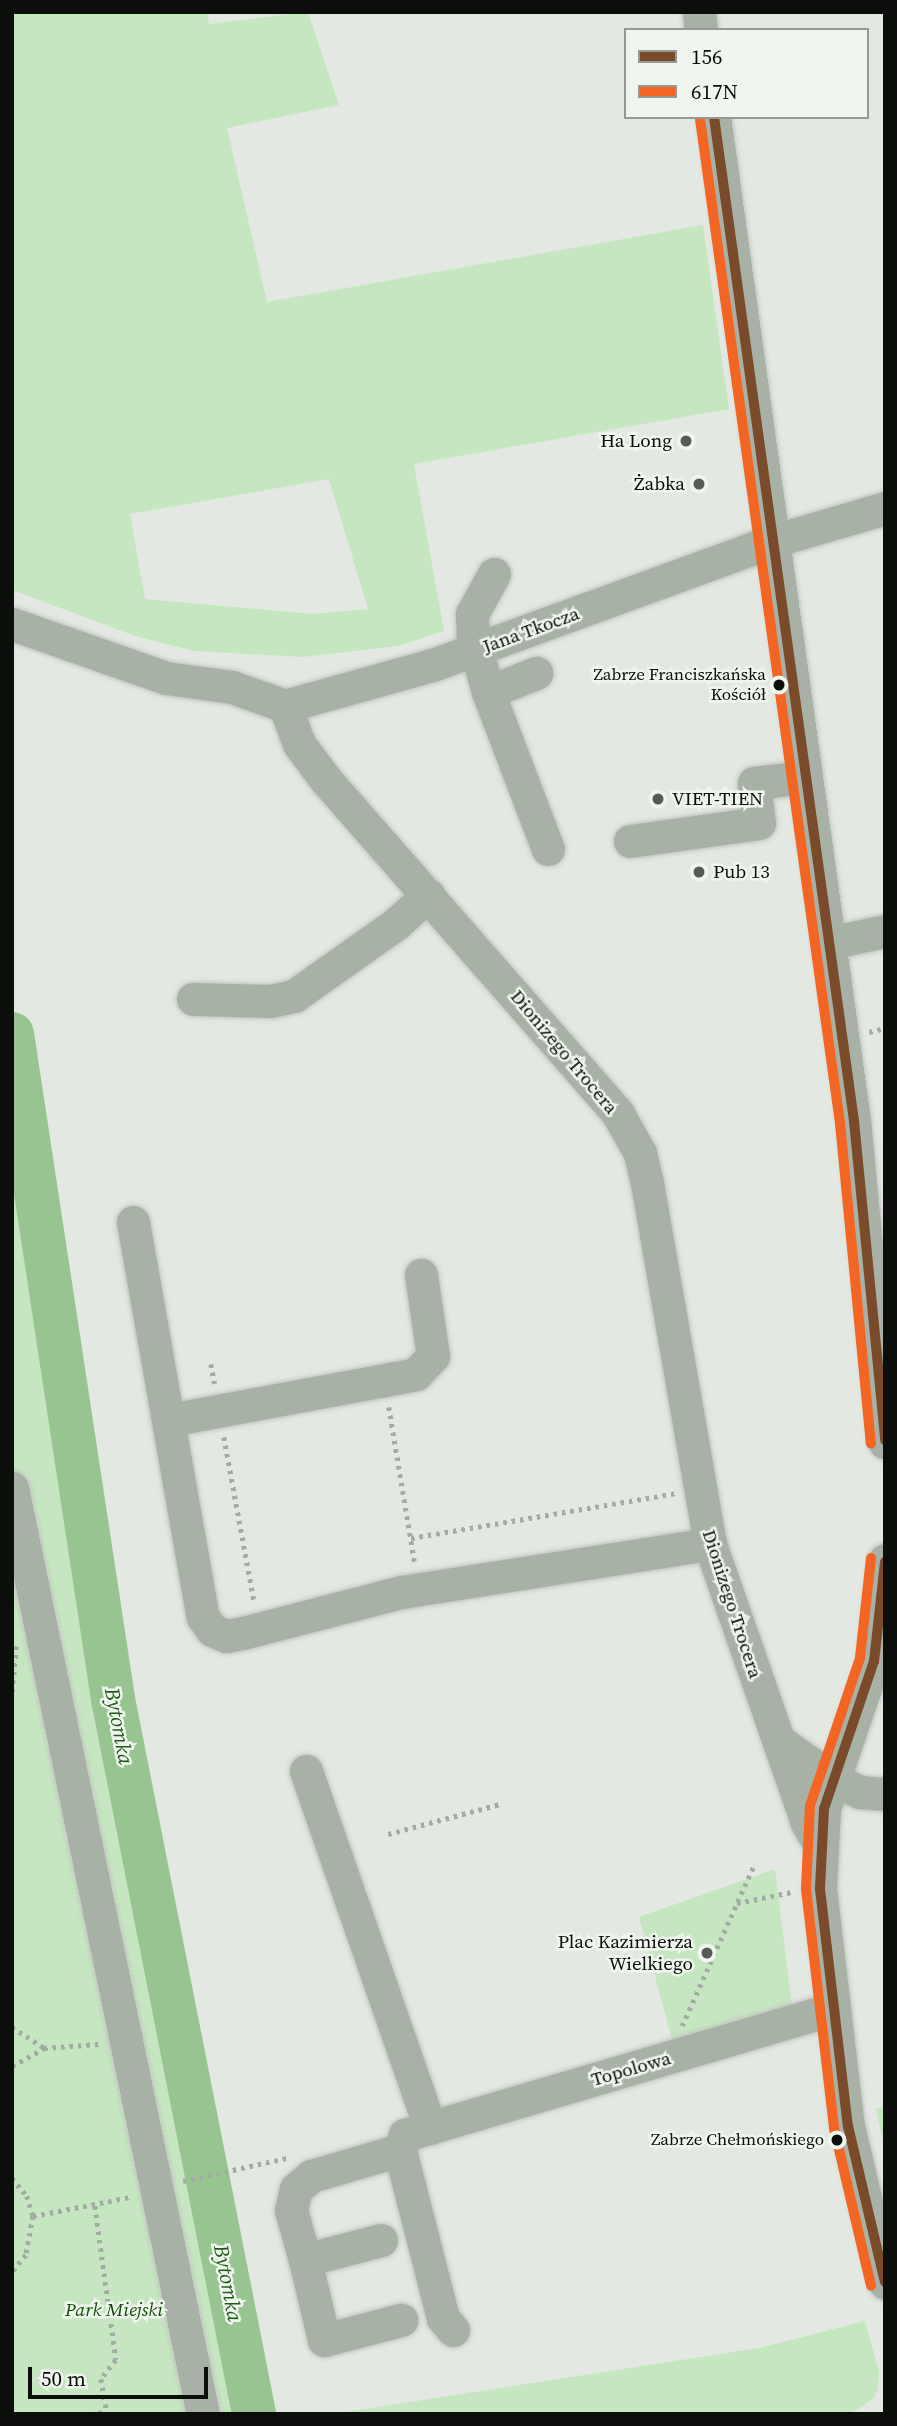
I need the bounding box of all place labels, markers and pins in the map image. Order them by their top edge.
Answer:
place label: Ha Long [600,430,672,452]
marker: Ha Long [678,433,694,449]
place label: Żabka [634,473,685,495]
marker: Żabka [691,476,707,492]
place label: Zabrze Franciszkańska Kościół [593,665,766,705]
marker: Zabrze Franciszkańska Kościół [772,678,786,692]
place label: VIET-TIEN [672,788,763,810]
marker: VIET-TIEN [650,791,666,807]
place label: Pub 13 [713,861,770,883]
marker: Pub 13 [691,864,707,880]
place label: Plac Kazimierza Wielkiego [558,1931,693,1975]
marker: Plac Kazimierza Wielkiego [699,1945,715,1961]
place label: Zabrze Chełmońskiego [651,2130,824,2150]
marker: Zabrze Chełmońskiego [830,2133,844,2147]

